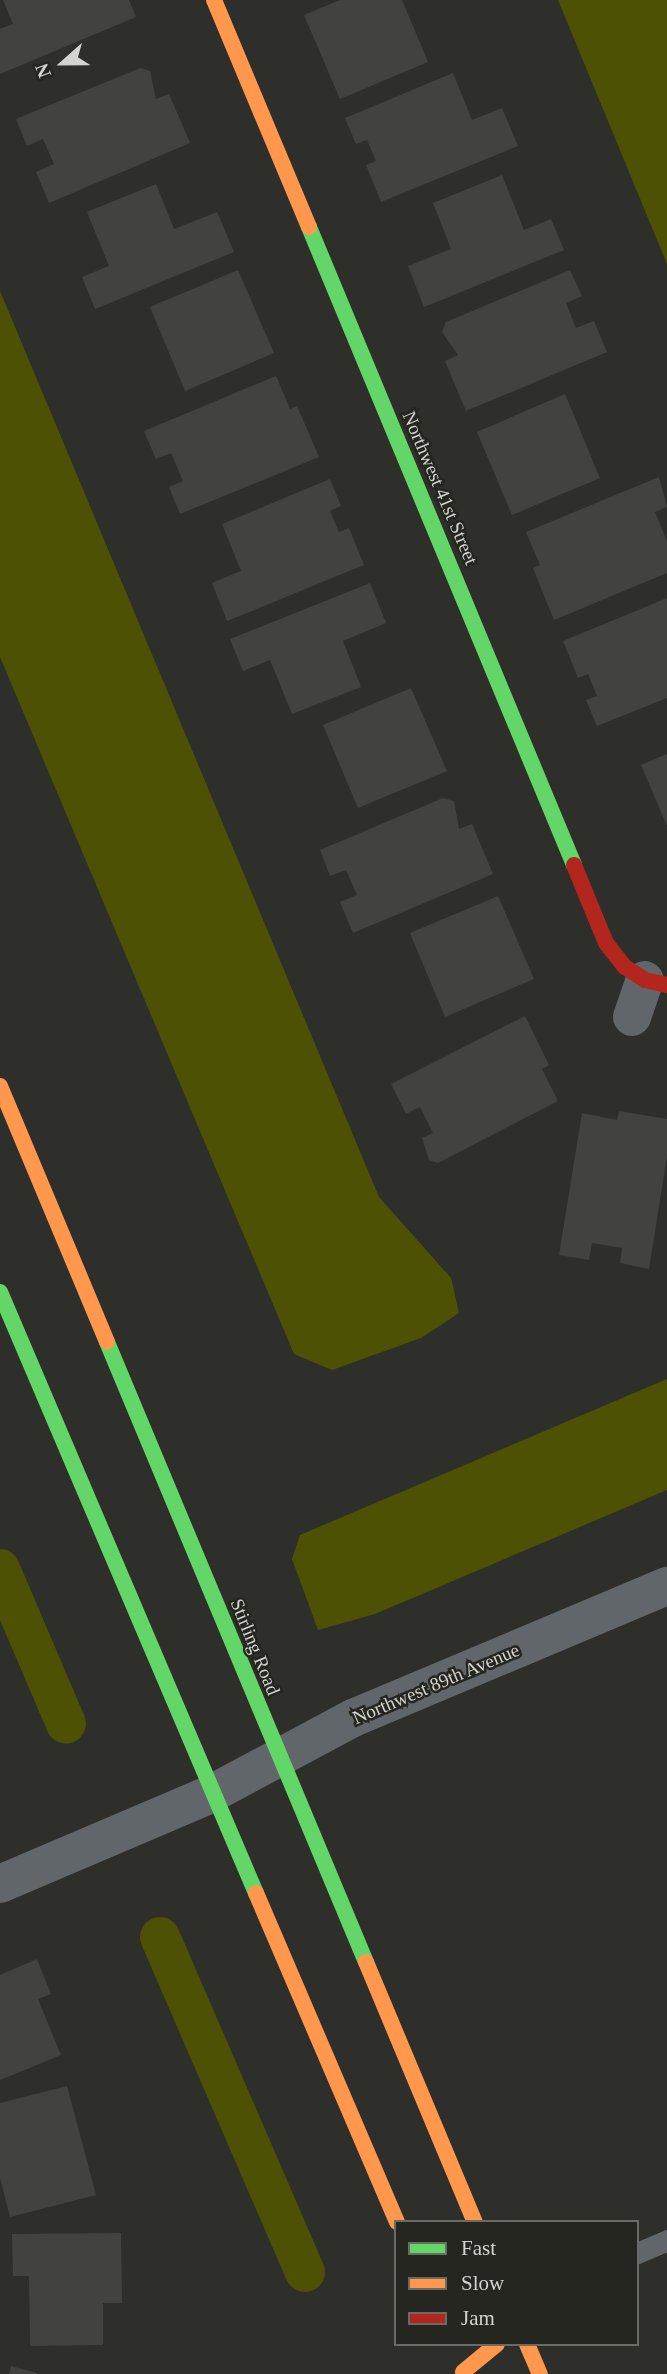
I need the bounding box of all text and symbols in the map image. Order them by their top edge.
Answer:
north arrow [28,28,98,98]
text: N [31,61,55,81]
street label: Northwest 41st Street [397,408,483,568]
street label: Stirling Road [225,1596,285,1698]
street label: Northwest 89th Avenue [349,1638,523,1730]
legend [394,2220,639,2346]
text: Fast [461,2236,496,2260]
text: Slow [461,2271,504,2295]
text: Jam [461,2306,495,2330]

